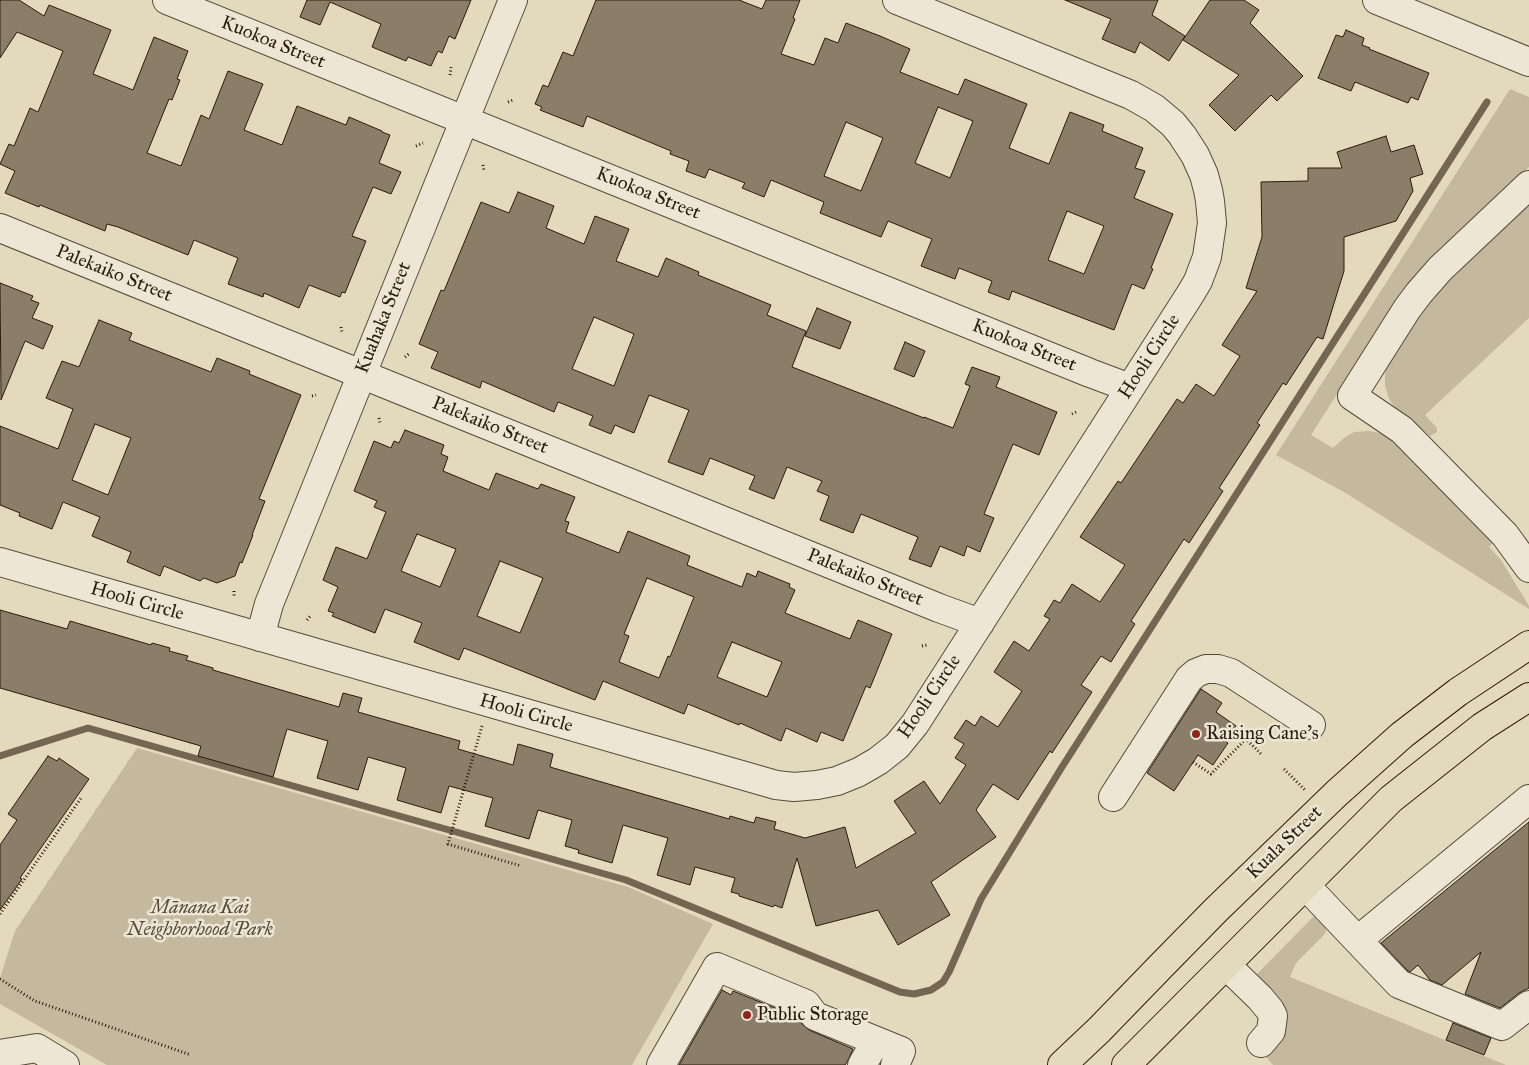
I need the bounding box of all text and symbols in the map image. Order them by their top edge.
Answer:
street label: Kuokoa Street [217,12,329,74]
street label: Kuokoa Street [592,163,704,225]
street label: Palekaiko Street [53,240,175,308]
street label: Kuahaka Street [351,259,417,377]
street label: Hooli Circle [1114,310,1186,404]
street label: Kuokoa Street [968,315,1080,377]
street label: Palekaiko Street [429,392,551,460]
street label: Palekaiko Street [804,544,926,612]
street label: Hooli Circle [88,578,186,626]
street label: Hooli Circle [894,651,966,743]
street label: Hooli Circle [477,690,575,738]
place label: Raising Cane's [1206,723,1319,745]
marker: Raising Cane's [1190,728,1202,740]
street label: Kuala Street [1243,802,1327,884]
park label: Mānana Kai Neighborhood Park [127,897,273,941]
place label: Public Storage [757,1004,869,1026]
marker: Public Storage [741,1009,753,1021]

